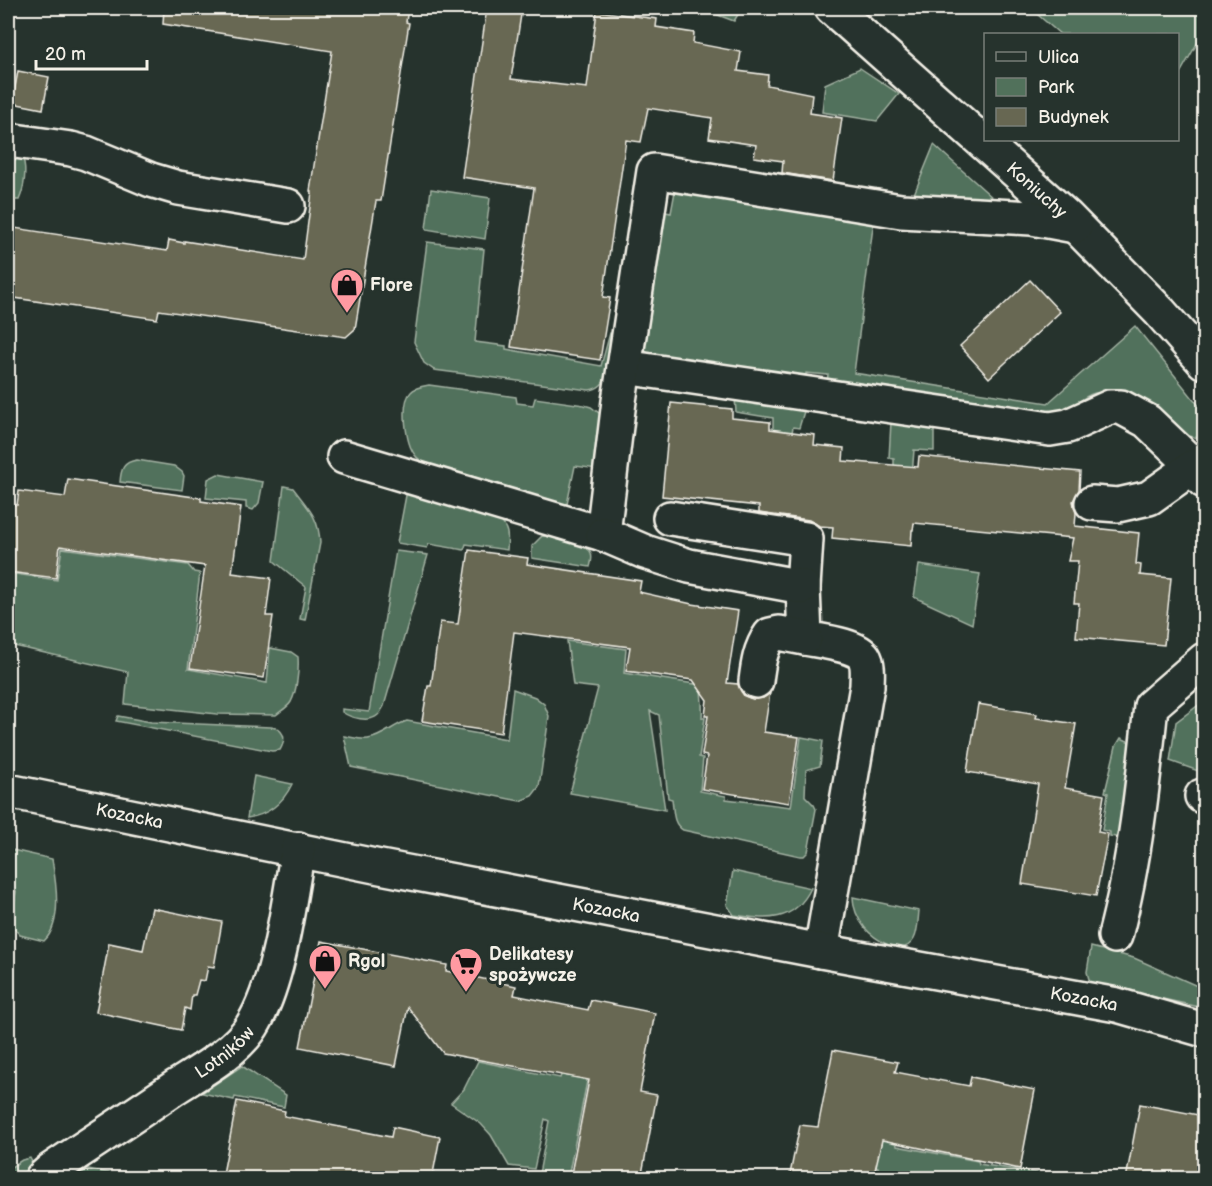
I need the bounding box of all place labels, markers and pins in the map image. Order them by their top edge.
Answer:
shop icon: Flore [329,267,365,314]
place label: Flore [370,275,413,296]
shop icon: Rgol [307,943,343,990]
place label: Delikatesy spożywcze [489,944,577,986]
supermarket icon: Delikatesy spożywcze [448,946,484,993]
place label: Rgol [348,951,385,972]

